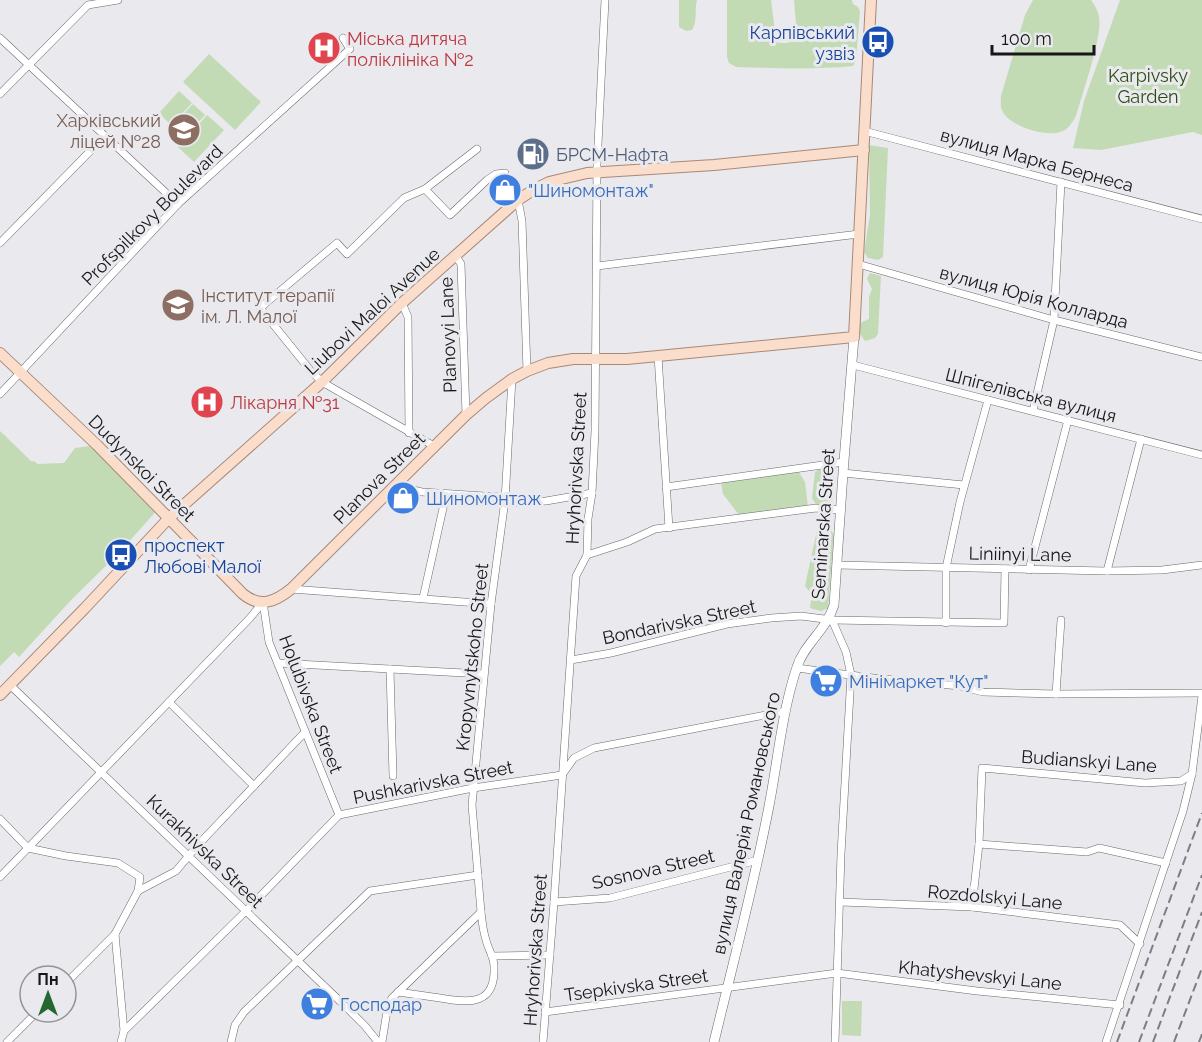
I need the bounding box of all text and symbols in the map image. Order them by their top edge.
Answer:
scale bar [992,18,1094,56]
place label: Карпівський узвіз [749,22,855,64]
bus stop icon: Карпівський узвіз [860,24,896,60]
place label: Міська дитяча поліклініка №2 [347,28,474,70]
text: 100 m [1001,28,1052,49]
hospital icon: Міська дитяча поліклініка №2 [306,30,342,66]
park label: Karpivsky Garden [1108,65,1188,107]
place label: Харківський ліцей №28 [56,110,161,152]
school or university icon: Харківський ліцей №28 [166,112,202,148]
street label: вулиця Марка Бернеса [938,124,1136,196]
fuel station icon: БРСМ-Нафта [515,136,551,172]
street label: Profspilkovy Boulevard [77,140,227,290]
place label: БРСМ-Нафта [556,144,669,165]
shop icon: "Шиномонтаж" [487,172,523,208]
place label: "Шиномонтаж" [528,180,654,201]
street label: Liubovi Maloi Avenue [300,243,444,379]
street label: вулиця Юрія Колларда [937,262,1131,332]
street label: Planovyi Lane [435,276,461,393]
place label: Інститут терапії ім. Л. Малої [201,285,335,327]
school or university icon: Інститут терапії ім. Л. Малої [160,287,196,323]
street label: Шпігелівська вулиця [943,364,1119,426]
hospital icon: Лікарня №31 [189,384,225,420]
street label: Hryhorivska Street [562,391,590,545]
place label: Лікарня №31 [230,392,340,413]
street label: Dudynskoi Street [84,410,200,526]
street label: Planova Street [329,428,429,528]
street label: Seminarska Street [807,448,839,600]
shop icon: Шиномонтаж [385,480,421,516]
place label: Шиномонтаж [426,488,541,509]
place label: проспект Любові Малої [144,535,261,577]
bus stop icon: проспект Любові Малої [103,537,139,573]
street label: Liniinyi Lane [968,543,1072,565]
street label: Kropyvnytskoho Street [452,562,492,752]
street label: Bondarivska Street [600,595,758,649]
street label: Holubivska Street [275,632,347,776]
supermarket icon: Мінімаркет "Кут" [808,663,844,699]
place label: Мінімаркет "Кут" [849,671,989,692]
street label: вулиця Валерія Романовського [708,690,784,956]
street label: Budianskyi Lane [1020,746,1158,776]
street label: Pushkarivska Street [351,756,515,808]
street label: Kurakhivska Street [142,790,268,912]
street label: Sosnova Street [590,845,716,893]
street label: Hryhorivska Street [519,873,551,1027]
street label: Rozdolskyi Lane [927,881,1064,913]
street label: Khatyshevskyi Lane [897,956,1063,994]
north arrow [18,964,78,1024]
street label: Tsepkivska Street [563,965,709,1005]
text: Пн [37,970,59,989]
supermarket icon: Господар [299,986,335,1022]
place label: Господар [340,994,422,1015]

